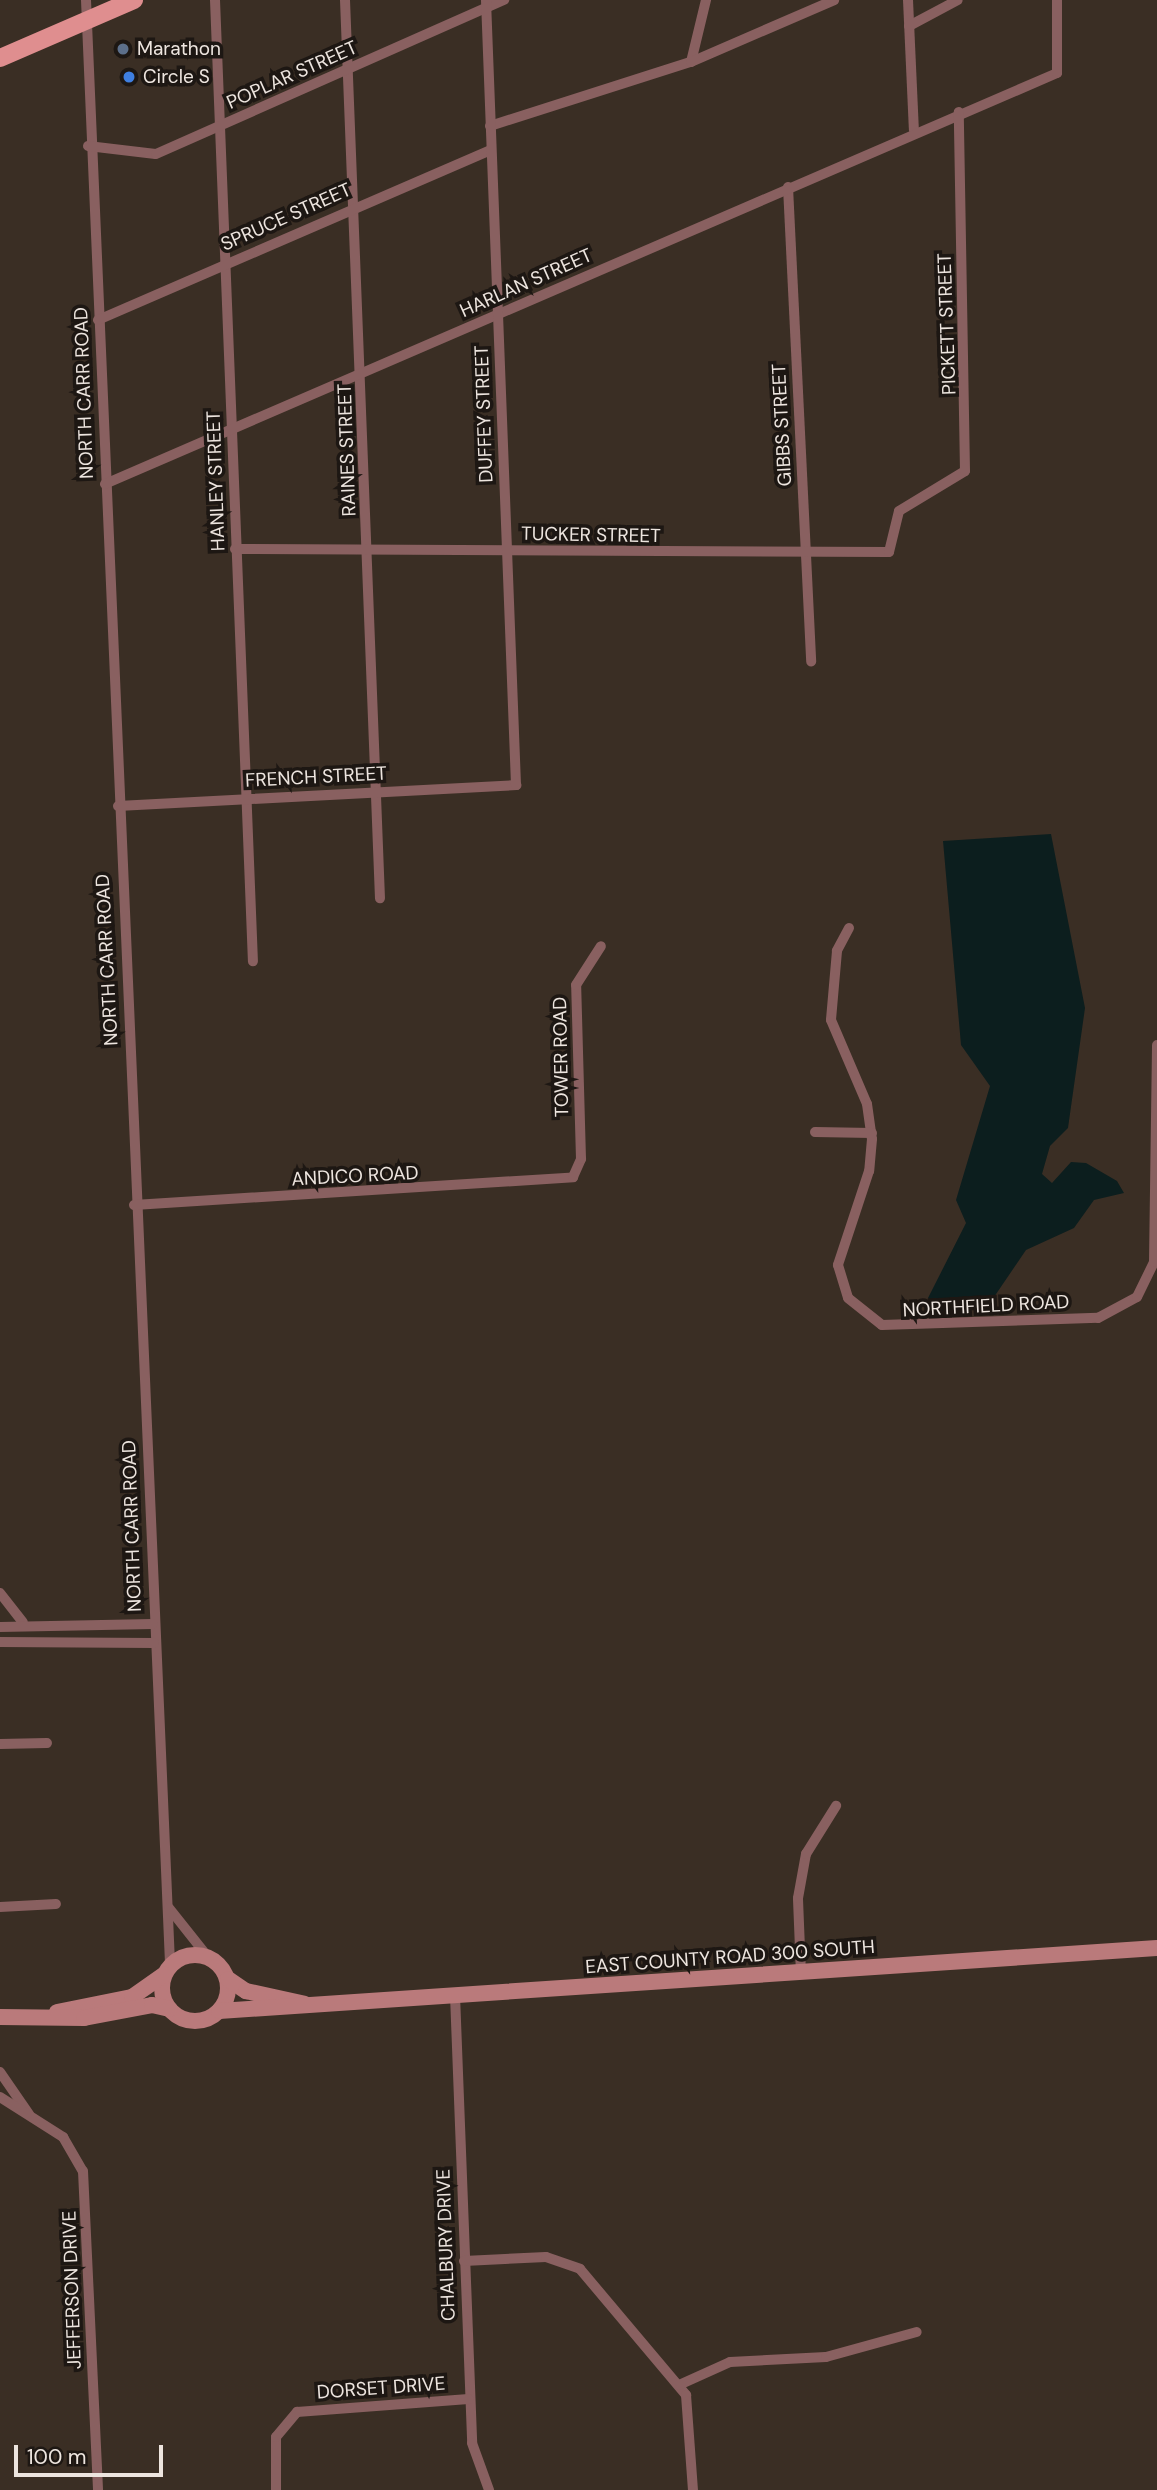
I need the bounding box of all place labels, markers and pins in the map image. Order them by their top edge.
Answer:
place label: Marathon [137,38,221,60]
marker: Marathon [115,41,131,57]
place label: Circle S [143,66,210,88]
marker: Circle S [121,69,137,85]

